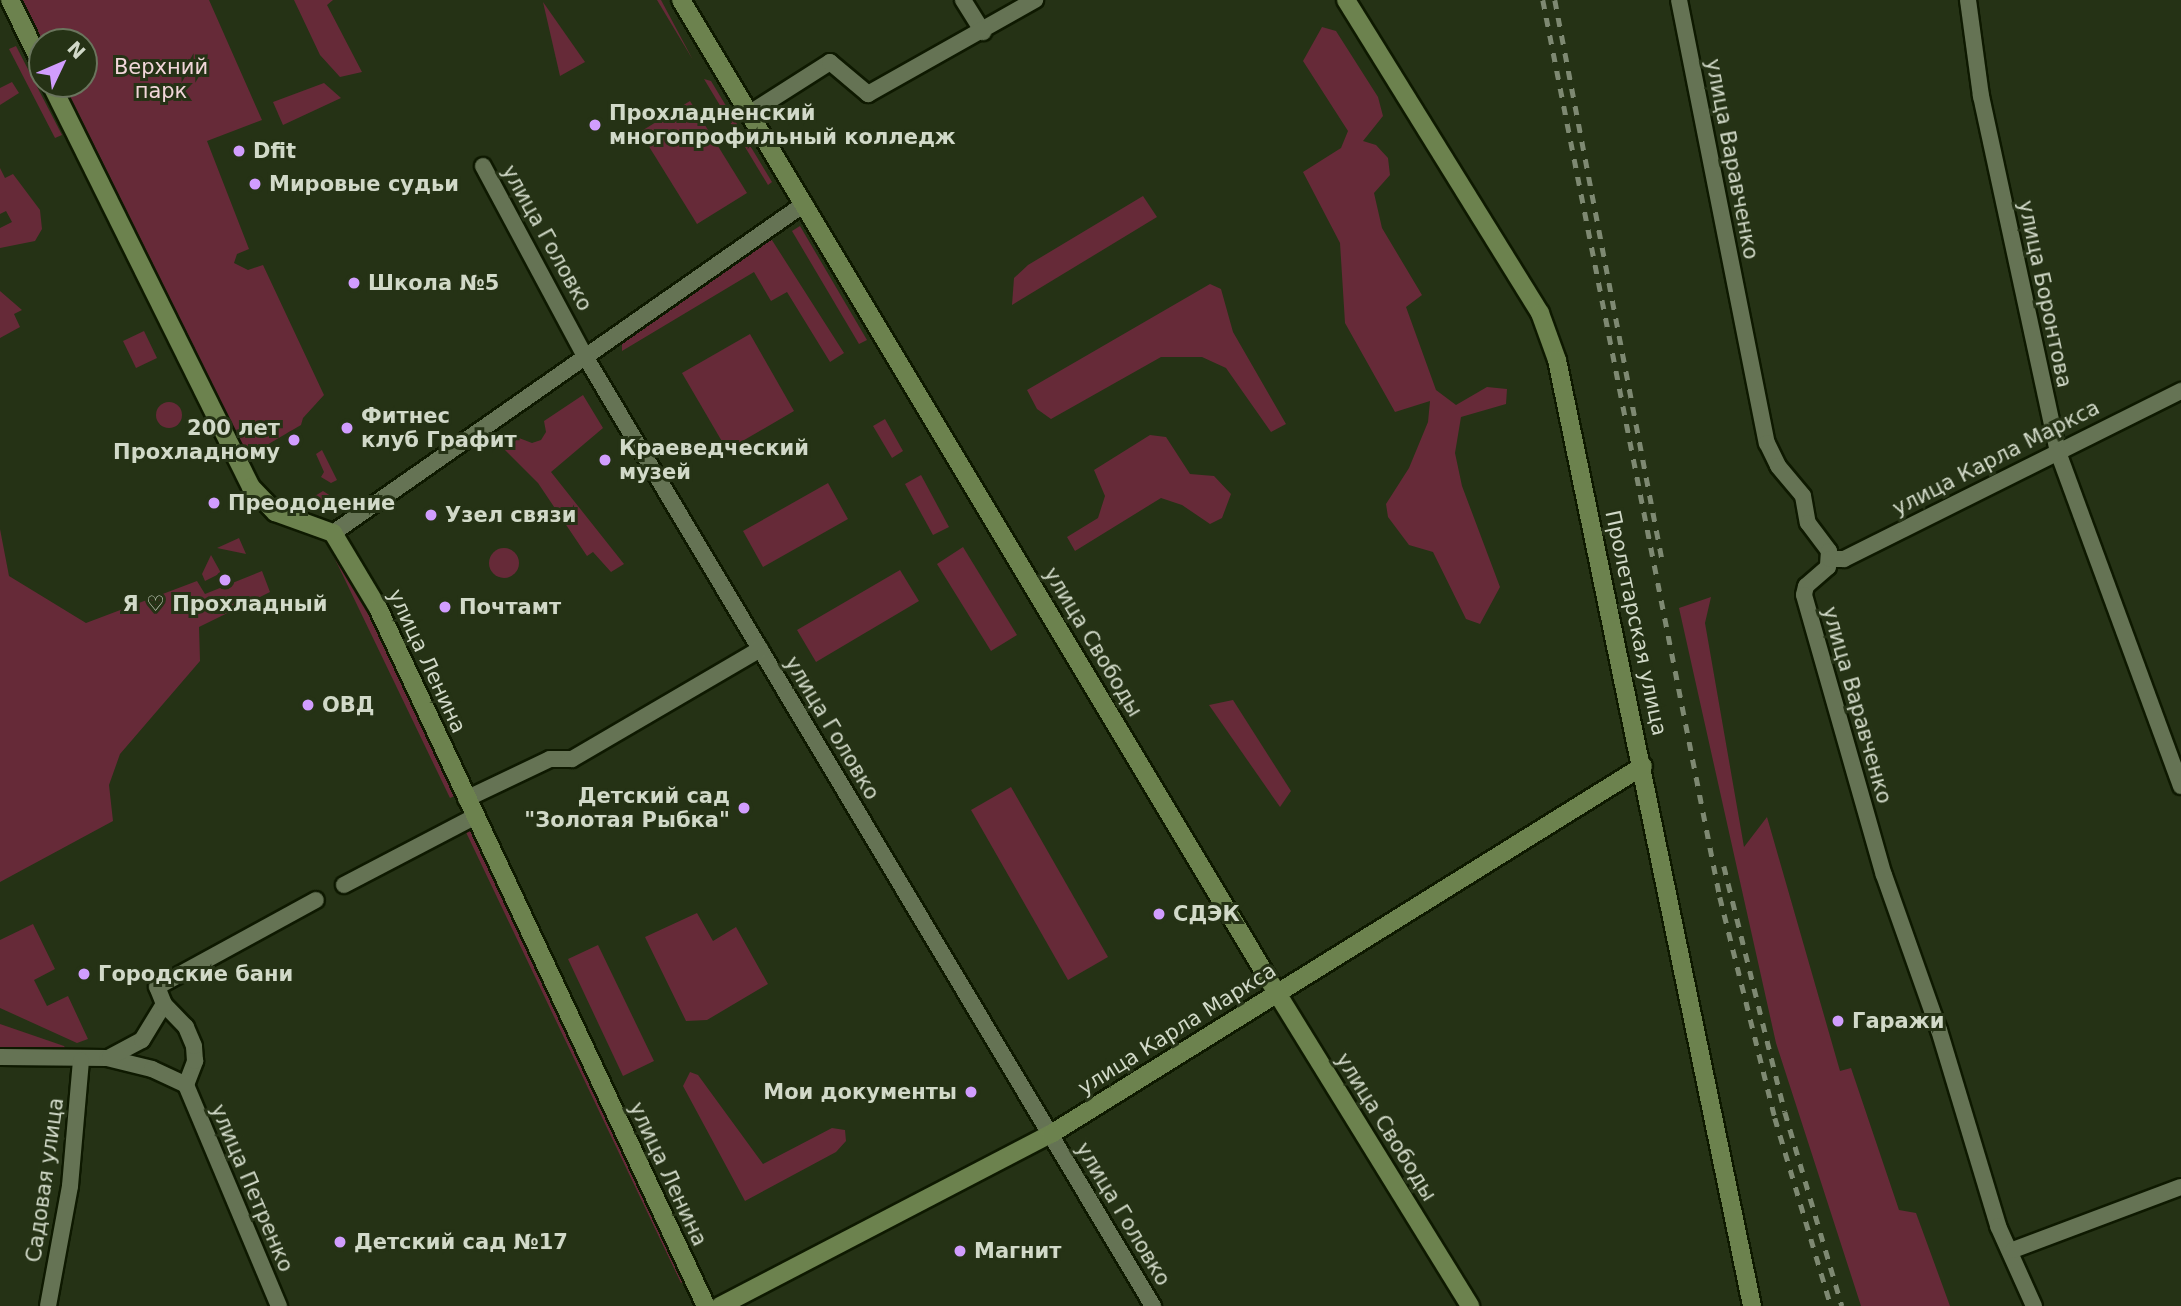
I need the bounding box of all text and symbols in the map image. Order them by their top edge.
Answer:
north arrow [28,28,98,98]
text: N [63,36,90,63]
park label: Верхний парк [114,54,208,104]
street label: улица Варавченко [1700,57,1764,261]
place label: Прохладненский многопрофильный колледж [609,100,956,150]
marker: Прохладненский многопрофильный колледж [587,117,603,133]
place label: Dfit [253,138,296,164]
marker: Dfit [231,143,247,159]
street label: улица Головко [496,161,598,315]
place label: Мировые судьи [269,171,459,197]
marker: Мировые судьи [247,176,263,192]
street label: улица Боронтова [2013,198,2077,390]
place label: Школа №5 [368,270,499,296]
marker: Школа №5 [346,275,362,291]
street label: улица Карла Маркса [1888,395,2104,521]
place label: Фитнес клуб Графит [361,403,517,453]
place label: 200 лет Прохладному [113,415,280,465]
marker: Фитнес клуб Графит [339,420,355,436]
marker: 200 лет Прохладному [286,432,302,448]
place label: Краеведческий музей [619,435,809,485]
marker: Краеведческий музей [597,452,613,468]
place label: Преододение [228,490,395,516]
marker: Преододение [206,495,222,511]
place label: Узел связи [445,502,576,528]
marker: Узел связи [423,507,439,523]
street label: Пролетарская улица [1600,508,1672,738]
street label: улица Свободы [1038,563,1148,721]
marker: Я ♡ Прохладный [217,572,233,588]
street label: улица Ленина [383,585,471,737]
place label: Я ♡ Прохладный [123,591,327,617]
place label: Почтамт [459,594,561,620]
marker: Почтамт [437,599,453,615]
street label: улица Варавченко [1817,604,1897,806]
street label: улица Головко [779,652,885,804]
place label: ОВД [322,692,375,718]
marker: ОВД [300,697,316,713]
place label: Детский сад "Золотая Рыбка" [524,783,730,833]
marker: Детский сад "Золотая Рыбка" [736,800,752,816]
place label: СДЭК [1173,901,1240,927]
marker: СДЭК [1151,906,1167,922]
street label: улица Карла Маркса [1073,958,1281,1100]
place label: Городские бани [98,961,293,987]
marker: Городские бани [76,966,92,982]
place label: Гаражи [1852,1008,1944,1034]
marker: Гаражи [1830,1013,1846,1029]
street label: улица Свободы [1330,1048,1442,1206]
place label: Мои документы [763,1079,957,1105]
marker: Мои документы [963,1084,979,1100]
street label: Садовая улица [21,1096,69,1264]
street label: улица Ленина [624,1098,712,1250]
street label: улица Петренко [205,1100,299,1276]
street label: улица Головко [1070,1138,1176,1290]
place label: Детский сад №17 [354,1229,568,1255]
marker: Детский сад №17 [332,1234,348,1250]
place label: Магнит [974,1238,1061,1264]
marker: Магнит [952,1243,968,1259]

